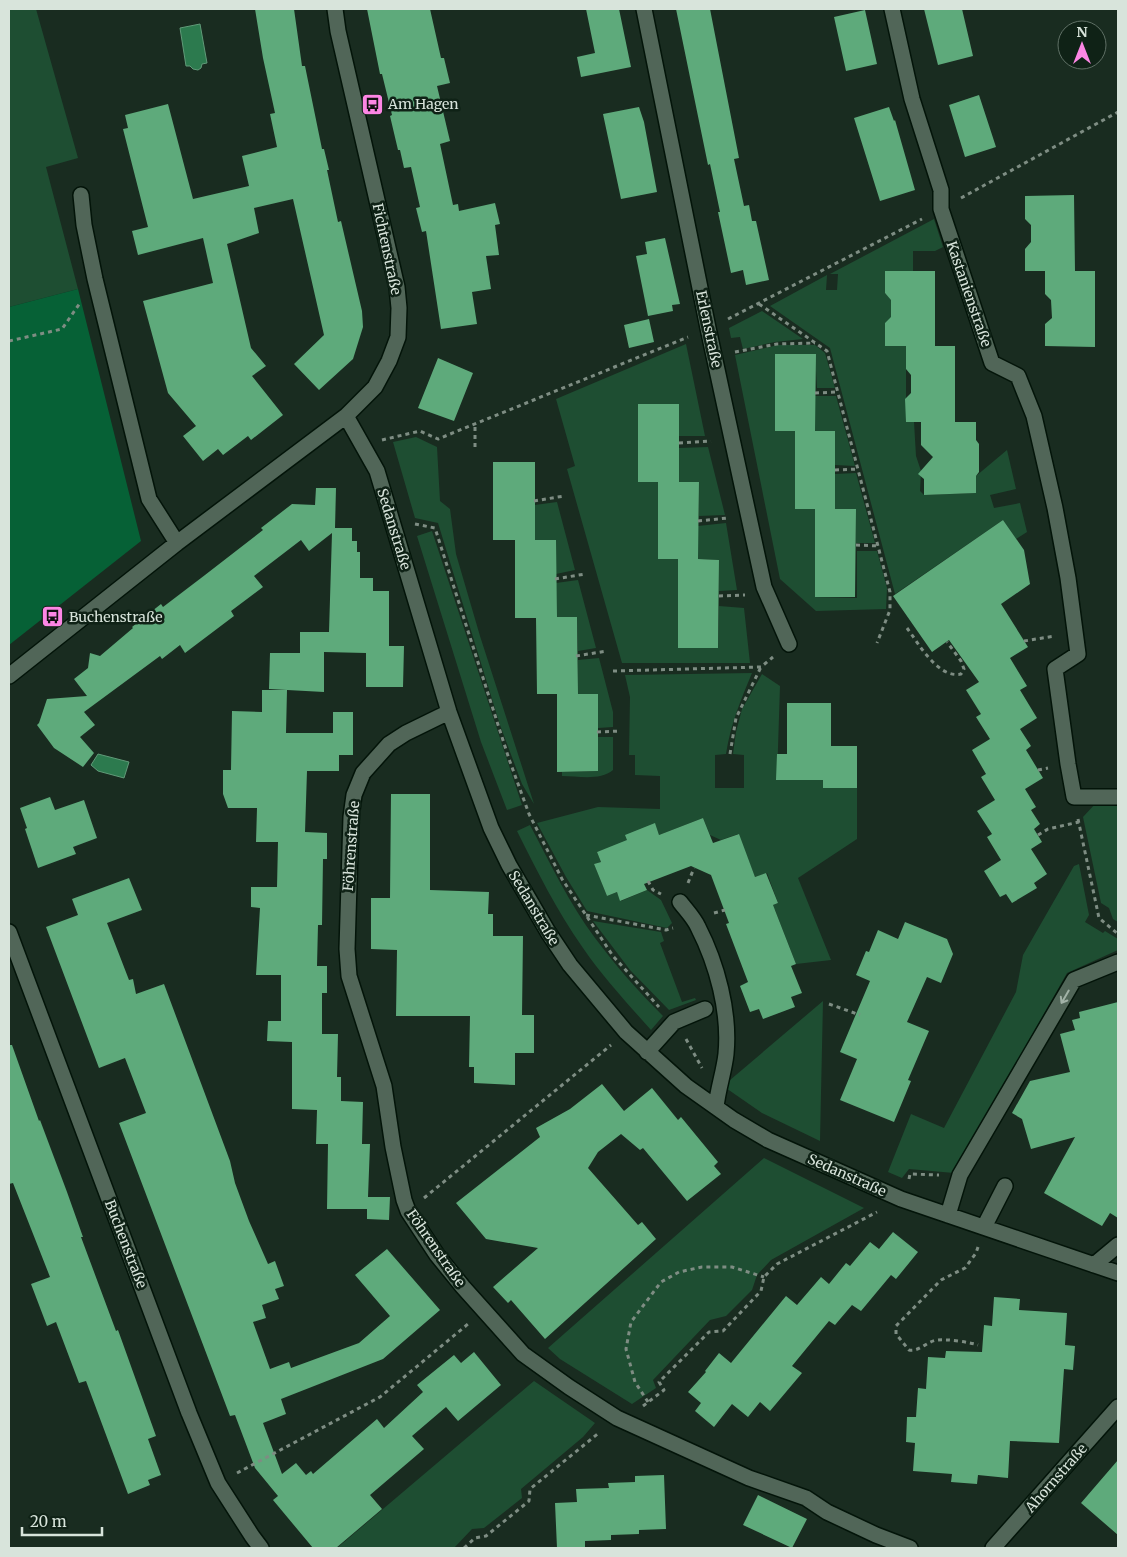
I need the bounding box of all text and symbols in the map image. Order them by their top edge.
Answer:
north arrow [1057,20,1107,70]
text: N [1076,23,1088,41]
bus stop icon: Am Hagen [360,92,384,116]
place label: Am Hagen [387,95,459,113]
street label: Fichtenstraße [369,202,405,296]
street label: Kastanienstraße [942,239,996,349]
street label: Erlenstraße [692,289,726,369]
street label: Sedanstraße [373,486,415,572]
bus stop icon: Buchenstraße [41,605,65,629]
place label: Buchenstraße [69,608,162,626]
street label: Föhrenstraße [339,800,363,892]
street label: Sedanstraße [505,867,563,949]
one-way arrow [1060,989,1070,1003]
street label: Sedanstraße [805,1150,889,1200]
street label: Buchenstraße [101,1197,151,1291]
street label: Föhrenstraße [403,1206,469,1290]
street label: Ahornstraße [1020,1440,1091,1517]
scale bar [22,1504,102,1536]
text: 20 m [30,1512,67,1531]

